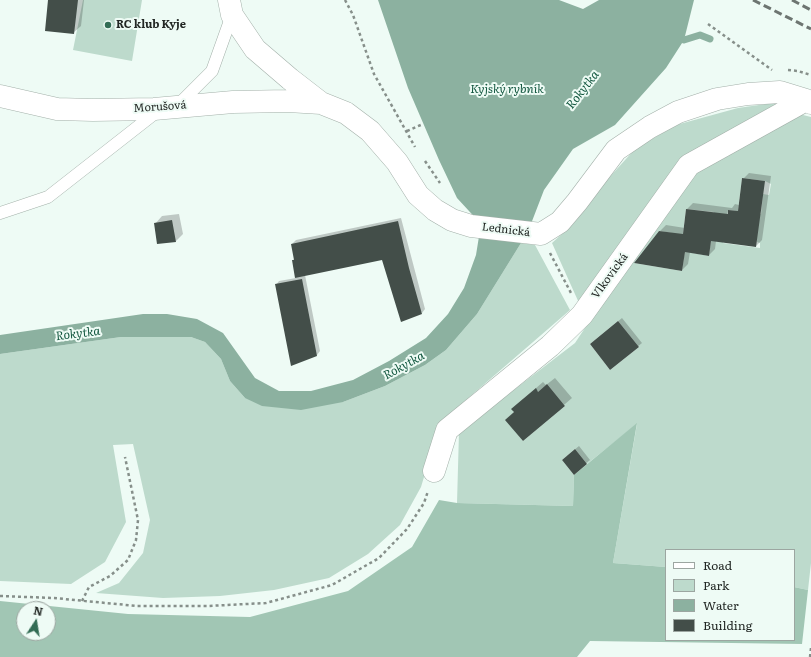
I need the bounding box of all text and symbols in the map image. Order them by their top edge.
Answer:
place label: RC klub Kyje [116,18,186,32]
marker: RC klub Kyje [103,20,113,30]
water label: Rokytka [564,68,602,112]
water label: Kyjský rybník [470,82,544,96]
street label: Morušová [133,99,187,115]
street label: Lednická [481,221,531,239]
street label: Vlkovická [589,251,631,301]
water label: Rokytka [55,324,101,344]
water label: Rokytka [381,349,427,383]
legend [665,549,795,641]
text: Road [703,556,732,574]
text: Park [703,576,729,594]
text: Water [703,596,739,614]
north arrow [16,601,56,641]
text: N [32,601,44,619]
text: Building [703,616,752,634]

